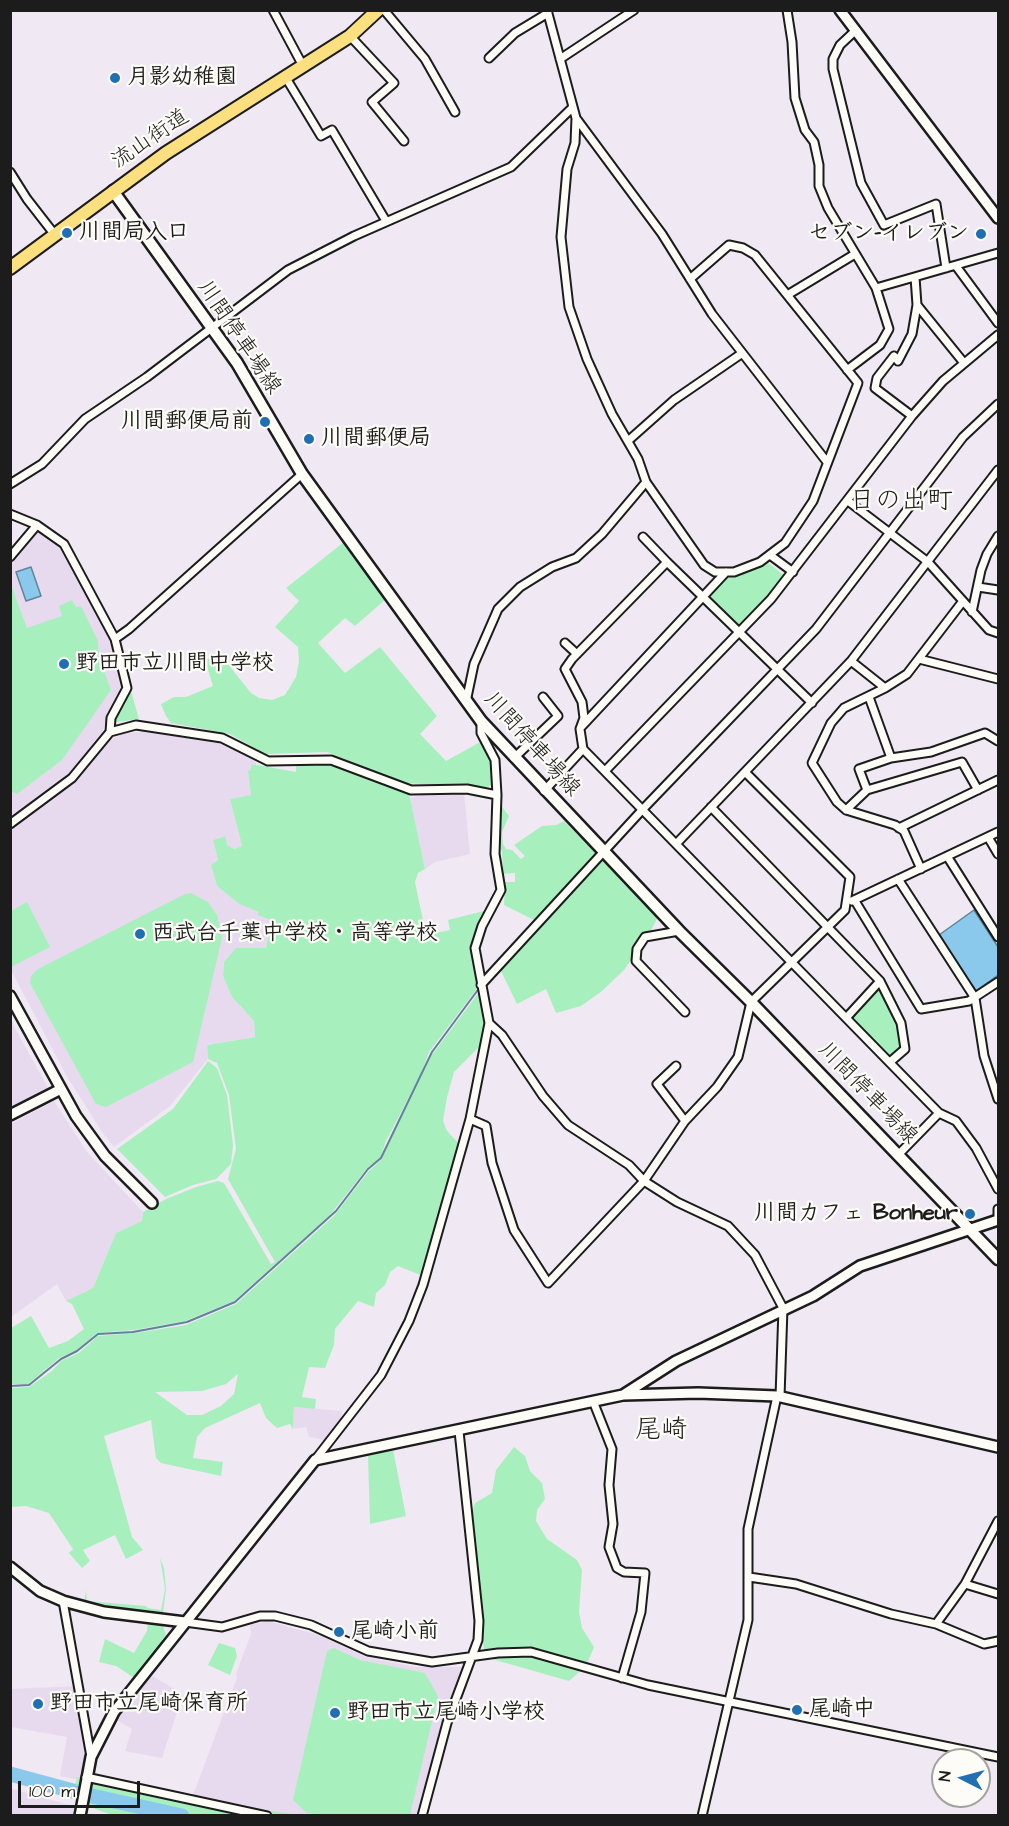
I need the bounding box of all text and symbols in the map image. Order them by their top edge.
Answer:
place label: 月影幼稚園 [127,65,237,91]
marker: 月影幼稚園 [108,71,122,85]
street label: 流山街道 [107,104,195,176]
place label: 川間局入口 [79,220,189,246]
place label: セブン-イレブン [808,221,969,247]
marker: 川間局入口 [60,226,74,240]
marker: セブン-イレブン [974,227,988,241]
street label: 川間停車場線 [190,276,286,400]
place label: 川間郵便局前 [121,409,253,435]
marker: 川間郵便局前 [258,415,272,429]
place label: 川間郵便局 [321,426,431,452]
marker: 川間郵便局 [302,432,316,446]
district label: 日の出町 [849,487,953,519]
place label: 野田市立川間中学校 [76,651,274,677]
marker: 野田市立川間中学校 [57,657,71,671]
street label: 川間停車場線 [477,687,585,803]
place label: 西武台千葉中学校・高等学校 [152,921,438,947]
marker: 西武台千葉中学校・高等学校 [133,927,147,941]
street label: 川間停車場線 [812,1037,922,1151]
place label: 川間カフェ Bonheur [754,1201,958,1227]
marker: 川間カフェ Bonheur [963,1207,977,1221]
district label: 尾崎 [635,1416,687,1448]
place label: 尾崎小前 [351,1619,439,1645]
marker: 尾崎小前 [332,1625,346,1639]
place label: 野田市立尾崎保育所 [50,1691,248,1717]
marker: 野田市立尾崎保育所 [31,1697,45,1711]
place label: 尾崎中 [809,1697,875,1723]
place label: 野田市立尾崎小学校 [347,1700,545,1726]
marker: 尾崎中 [790,1703,804,1717]
marker: 野田市立尾崎小学校 [328,1706,342,1720]
north arrow [931,1748,991,1808]
scale bar [21,1769,142,1807]
text: N [934,1770,957,1782]
text: 100 m [29,1779,75,1804]

